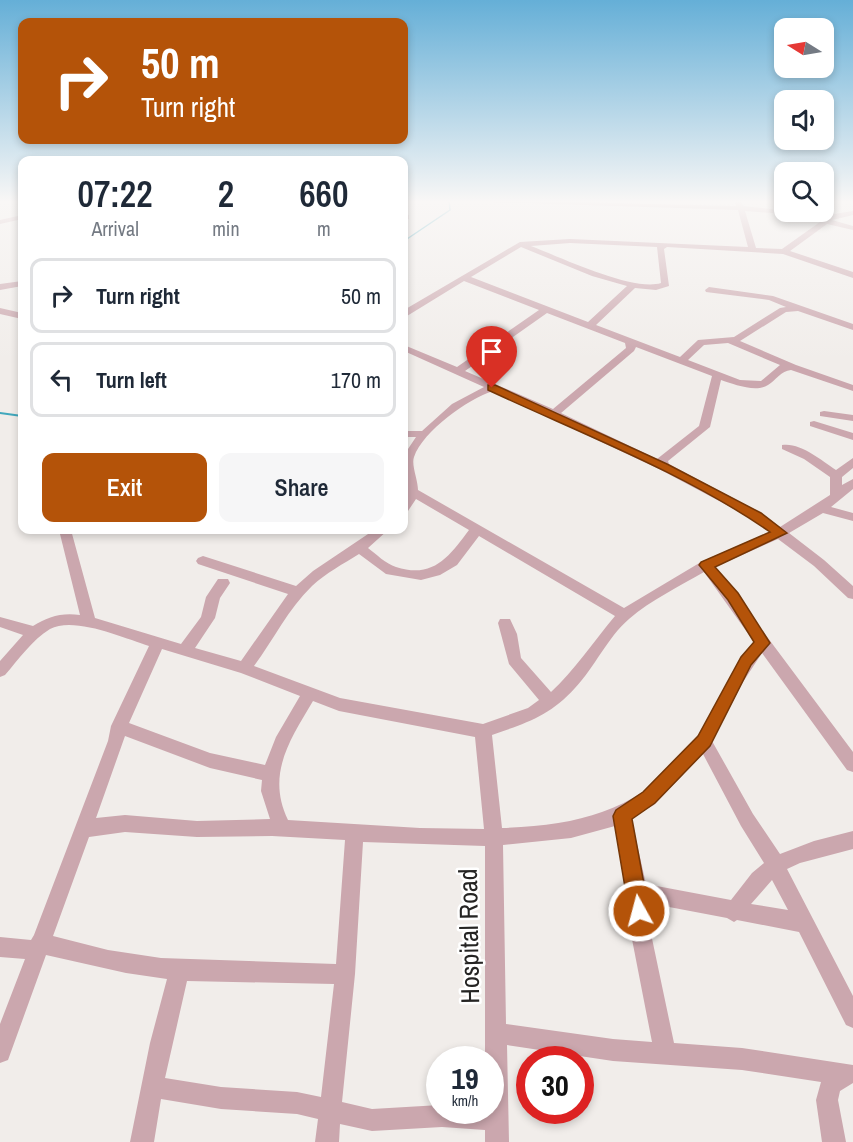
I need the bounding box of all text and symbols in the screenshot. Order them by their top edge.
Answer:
north arrow [774,18,834,78]
map controls [774,18,834,222]
text: 50 m [141,35,220,91]
icon: right [42,42,120,120]
text: Turn right [141,89,235,125]
button: sound [774,90,834,150]
button: search [774,162,834,222]
text: 07:22 [78,170,153,218]
text: 2 [218,170,234,218]
text: 660 [299,170,348,218]
text: Arrival [91,215,139,242]
text: min [212,215,240,242]
text: m [317,215,331,242]
icon: right [45,279,78,312]
text: Turn right [96,281,180,311]
text: 50 m [341,281,381,311]
pin [466,326,517,388]
icon: arrive [475,335,508,368]
icon: left [45,363,78,396]
text: Turn left [96,365,167,395]
text: 170 m [331,365,381,395]
button: Exit [42,453,207,522]
button: Share [219,453,384,522]
street label: Hospital Road [450,868,487,1004]
position arrow [607,879,671,943]
speed limit sign: 30 [516,1046,594,1124]
text: 19 [451,1058,479,1098]
text: km/h [452,1090,478,1111]

